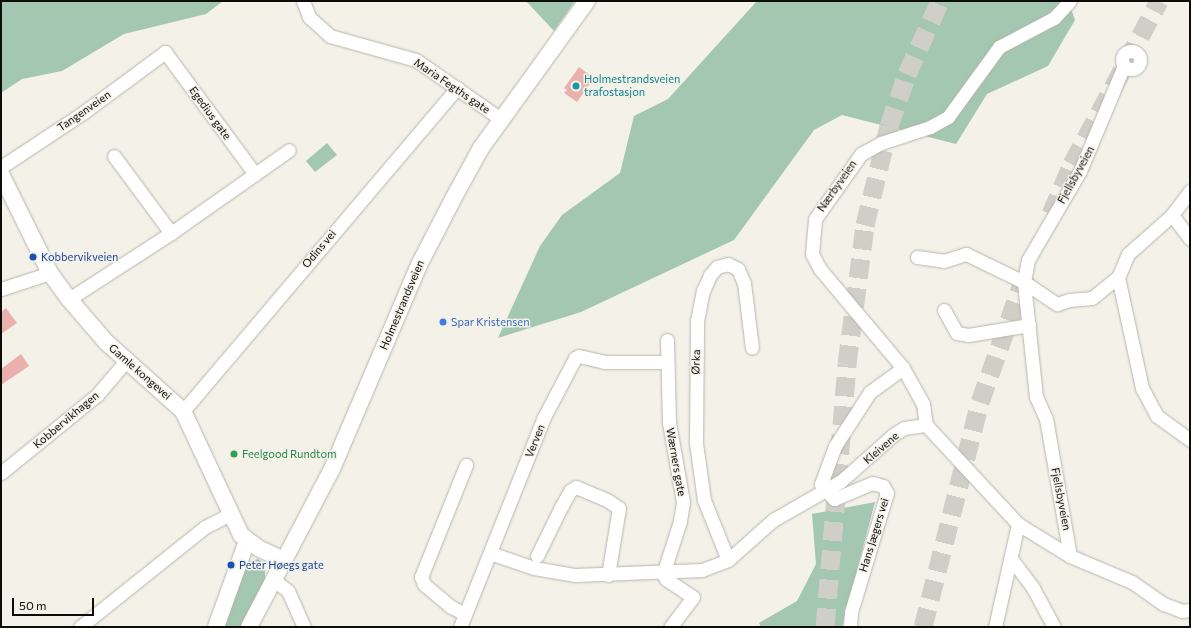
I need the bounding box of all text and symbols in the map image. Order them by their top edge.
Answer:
street label: Maria Fegths gate [411,56,493,116]
place label: Holmestrandsveien trafostasjon [584,73,680,99]
marker: Holmestrandsveien trafostasjon [571,81,581,91]
street label: Egedius gate [186,84,234,142]
street label: Tangenveien [55,88,113,134]
street label: Fjellsbyveien [1055,144,1097,206]
street label: Nærbyveien [814,158,860,214]
street label: Odins vei [299,227,339,271]
place label: Kobbervikveien [41,250,118,264]
marker: Kobbervikveien [28,252,38,262]
street label: Holmestrandsveien [377,258,427,352]
place label: Spar Kristensen [451,315,529,329]
marker: Spar Kristensen [438,317,448,327]
street label: Gamle kongevei [106,341,174,403]
street label: Ørka [689,349,703,375]
street label: Kobbervikhagen [31,389,101,451]
street label: Verven [522,423,548,459]
street label: Wærners gate [663,427,689,497]
street label: Kleivene [861,429,901,467]
place label: Feelgood Rundtom [242,447,337,461]
marker: Feelgood Rundtom [229,449,239,459]
street label: Fjellsbyveien [1048,466,1074,532]
street label: Hans Jægers vei [856,496,892,574]
place label: Peter Høegs gate [239,558,324,572]
marker: Peter Høegs gate [226,560,236,570]
scale bar [14,590,96,616]
text: 50 m [19,598,47,612]

